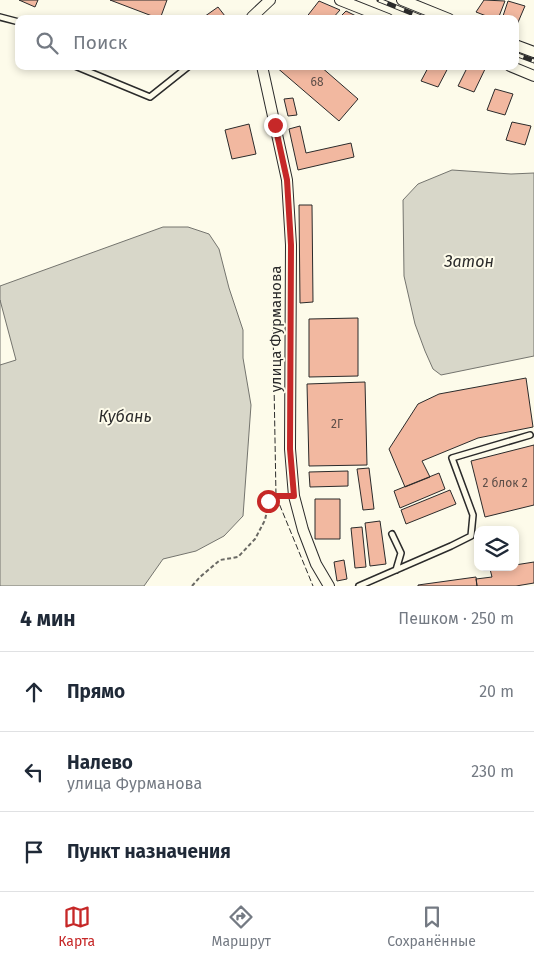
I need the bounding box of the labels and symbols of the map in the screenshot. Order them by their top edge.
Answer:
house number: 68 [310,75,324,89]
route end [264,114,287,137]
water label: Затон [443,252,494,271]
street label: улица Фурманова [267,266,285,392]
water label: Кубань [98,407,152,426]
house number: 2Г [331,417,343,431]
house number: 2 блок 2 [482,476,528,490]
route start [257,490,280,513]

